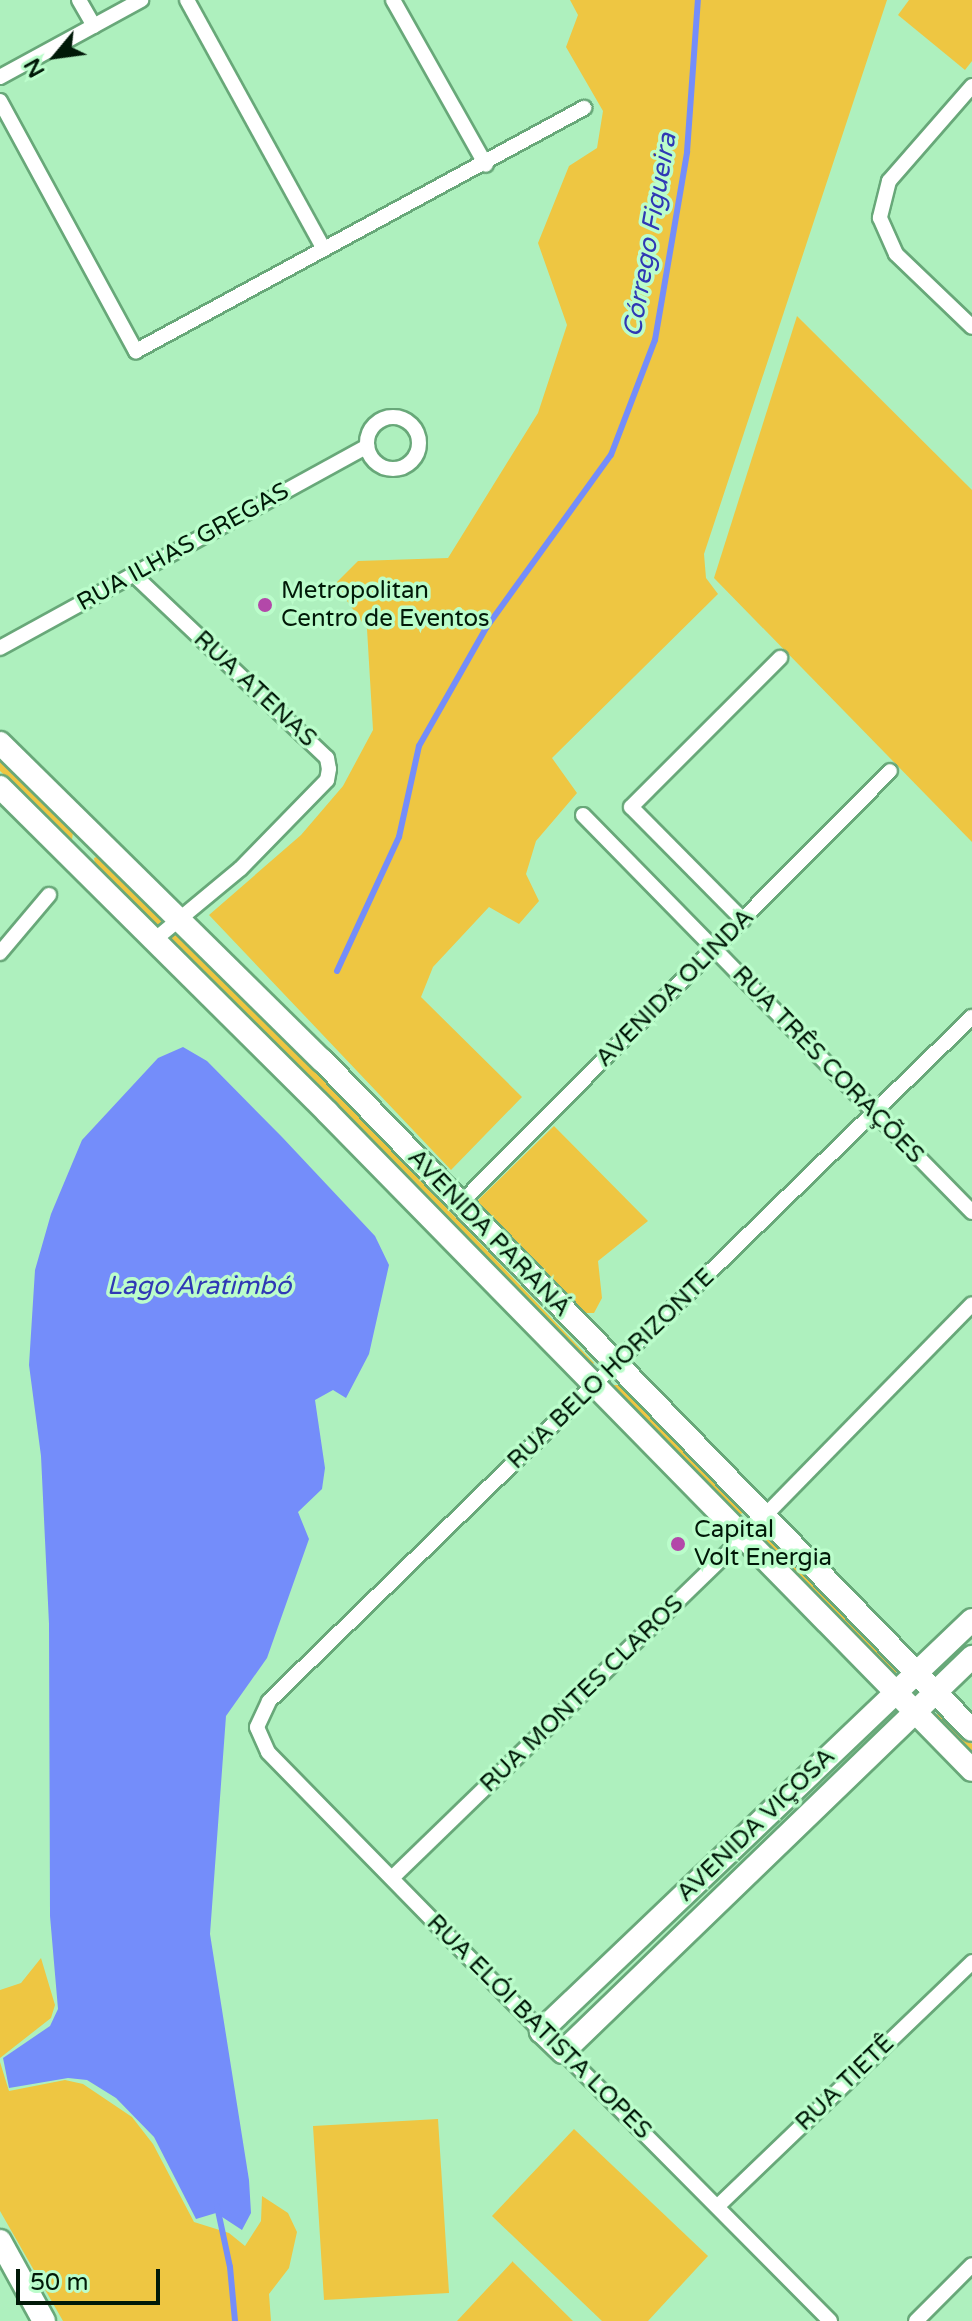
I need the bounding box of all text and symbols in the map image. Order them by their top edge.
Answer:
north arrow [16,16,96,96]
text: N [19,54,51,82]
water label: Córrego Figueira [617,131,683,339]
street label: RUA ILHAS GREGAS [72,477,294,617]
place label: Metropolitan Centro de Eventos [281,577,490,633]
marker: Metropolitan Centro de Eventos [256,596,274,614]
street label: RUA ATENAS [188,625,322,753]
street label: AVENIDA OLINDA [590,903,760,1073]
street label: RUA TRÊS CORAÇÕES [726,960,930,1170]
street label: AVENIDA PARANÁ [402,1143,576,1323]
street label: RUA BELO HORIZONTE [502,1263,720,1475]
water label: Lago Aratimbó [107,1270,291,1302]
place label: Capital Volt Energia [694,1516,832,1572]
marker: Capital Volt Energia [669,1535,687,1553]
street label: RUA MONTES CLAROS [474,1589,690,1799]
street label: AVENIDA VIÇOSA [671,1742,841,1908]
street label: RUA ELÓI BATISTA LOPES [421,1909,657,2145]
street label: RUA TIETÊ [790,2029,900,2137]
scale bar [20,2253,164,2303]
text: 50 m [30,2268,88,2297]

